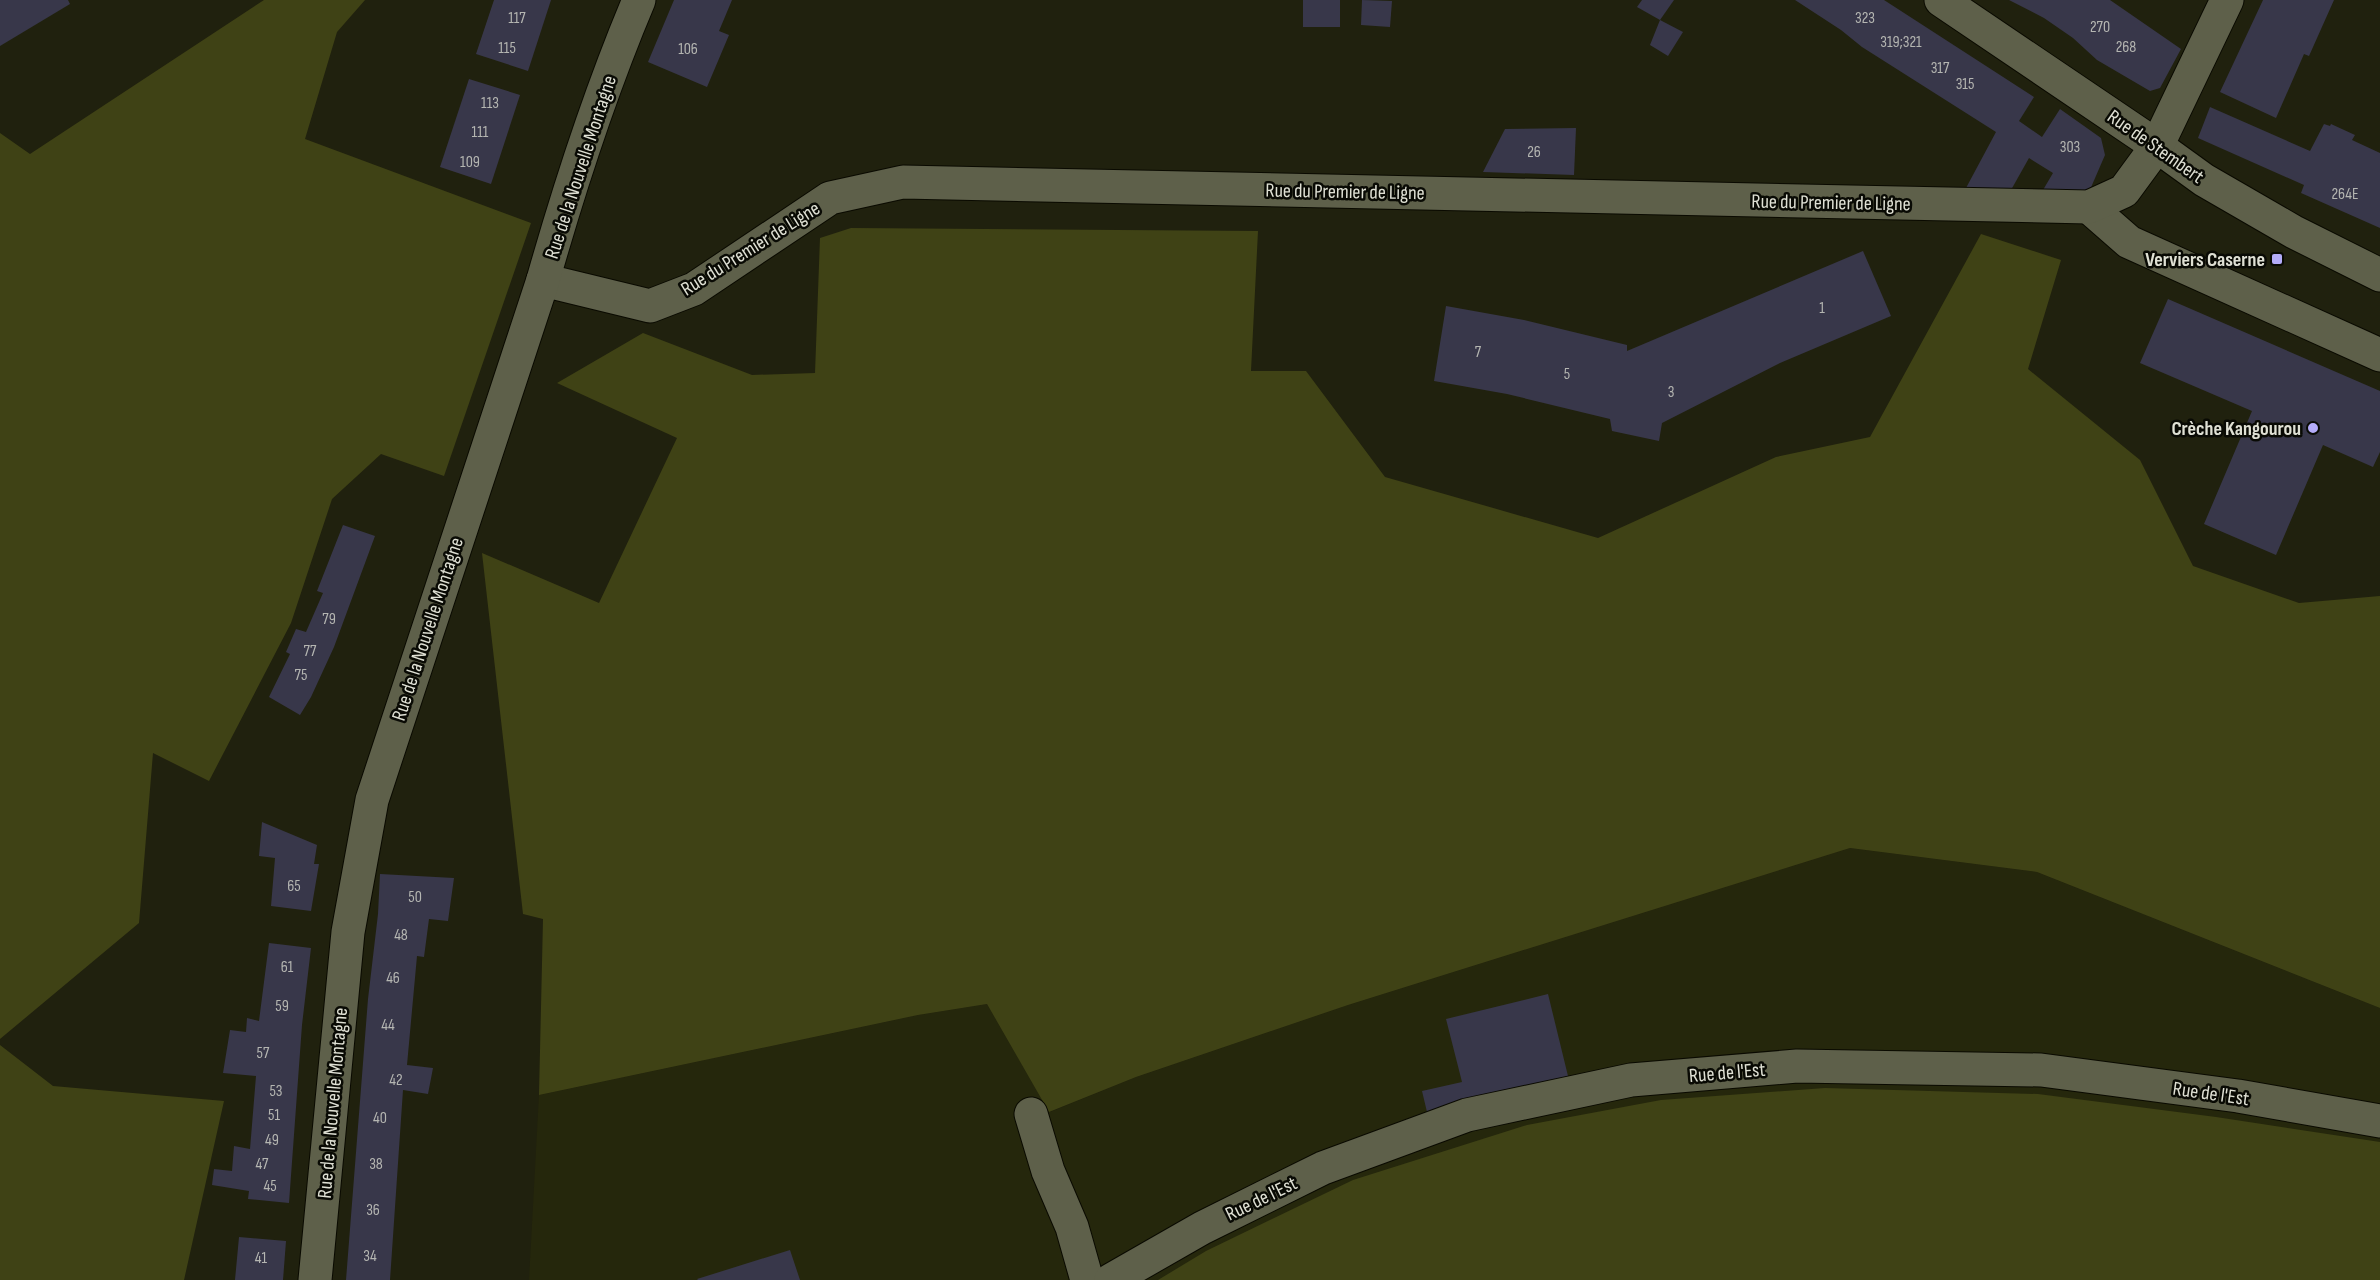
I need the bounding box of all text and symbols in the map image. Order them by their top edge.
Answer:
house number: 117 [508,9,526,28]
house number: 323 [1855,9,1875,28]
house number: 270 [2090,18,2110,37]
house number: 319;321 [1880,33,1922,52]
house number: 268 [2116,38,2136,57]
house number: 115 [498,39,516,58]
house number: 106 [678,40,698,59]
house number: 317 [1931,59,1950,78]
street label: Rue de la Nouvelle Montagne [540,73,622,262]
house number: 315 [1956,75,1974,94]
house number: 113 [481,94,499,113]
street label: Rue de Stembert [2103,105,2208,189]
house number: 111 [472,123,489,142]
house number: 303 [2060,138,2080,157]
house number: 26 [1527,143,1541,162]
house number: 109 [460,153,480,172]
street label: Rue du Premier de Ligne [1265,179,1425,205]
house number: 264E [2331,185,2359,204]
street label: Rue du Premier de Ligne [1751,190,1911,216]
street label: Rue du Premier de Ligne [677,196,824,301]
place label: Verviers Caserne [2145,248,2265,272]
marker: Verviers Caserne [2270,252,2284,266]
house number: 1 [1819,299,1825,318]
house number: 7 [1475,343,1482,362]
house number: 5 [1564,365,1570,384]
house number: 3 [1668,383,1674,402]
place label: Crèche Kangourou [2171,417,2301,441]
marker: Crèche Kangourou [2306,421,2320,435]
street label: Rue de la Nouvelle Montagne [387,535,469,724]
house number: 79 [322,610,336,629]
house number: 77 [304,642,317,661]
house number: 75 [295,666,307,685]
house number: 65 [287,877,301,896]
house number: 50 [408,888,422,907]
house number: 48 [394,926,408,945]
house number: 61 [281,958,294,977]
house number: 46 [386,969,400,988]
house number: 59 [275,997,289,1016]
street label: Rue de la Nouvelle Montagne [313,1007,353,1199]
house number: 44 [381,1016,395,1035]
house number: 57 [257,1044,270,1063]
street label: Rue de l'Est [1688,1058,1766,1088]
house number: 42 [389,1071,403,1090]
street label: Rue de l'Est [2171,1077,2251,1111]
house number: 53 [269,1082,283,1101]
house number: 51 [268,1106,280,1125]
house number: 40 [373,1109,387,1128]
house number: 49 [265,1131,279,1150]
house number: 47 [256,1155,269,1174]
house number: 38 [369,1155,383,1174]
street label: Rue de l'Est [1222,1171,1301,1227]
house number: 45 [263,1177,277,1196]
house number: 36 [366,1201,380,1220]
house number: 34 [363,1247,377,1266]
house number: 41 [255,1249,268,1268]

